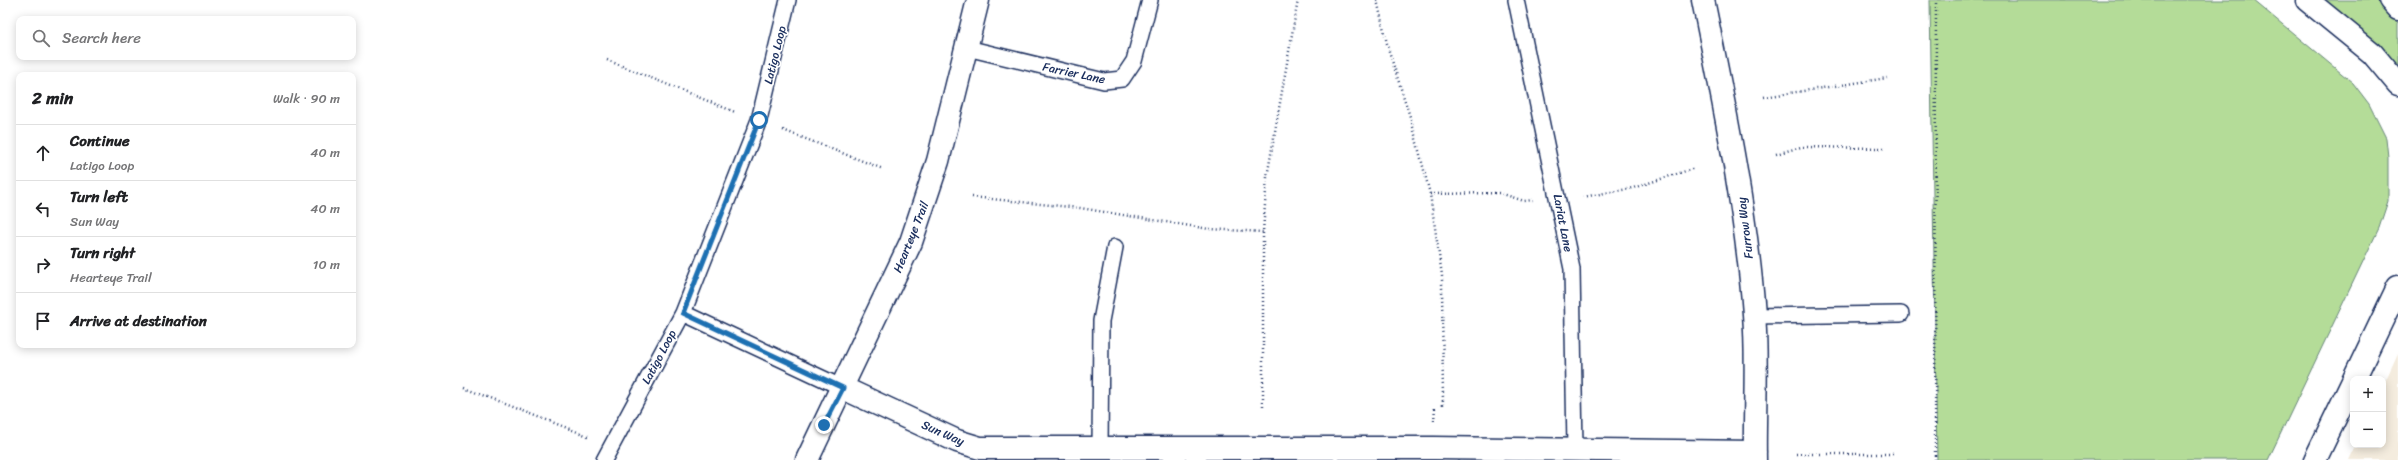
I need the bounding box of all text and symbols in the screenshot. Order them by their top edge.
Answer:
search box [16,16,356,60]
street label: Latigo Loop [757,23,793,86]
text: Search here [62,25,141,51]
icon: search [30,27,52,49]
street label: Farrier Lane [1041,56,1107,90]
text: 2 min [32,83,73,113]
text: Walk · 90 m [273,87,340,110]
route start [750,111,768,129]
text: Continue [70,128,130,154]
text: 40 m [310,141,340,164]
icon: ahead [32,142,54,164]
text: Latigo Loop [70,154,134,177]
text: Turn left [70,184,128,210]
street label: Lariat Lane [1547,192,1579,254]
street label: Furrow Way [1730,195,1760,260]
text: 40 m [310,197,340,220]
street label: Hearteye Trail [887,197,936,276]
icon: left [32,198,54,220]
text: Sun Way [70,210,119,233]
text: Turn right [70,240,135,266]
text: 10 m [313,253,340,276]
icon: right [32,254,54,276]
text: Hearteye Trail [70,266,152,289]
text: Arrive at destination [70,308,207,334]
icon: arrive [32,310,54,332]
street label: Latigo Loop [635,325,683,388]
map controls [2350,376,2386,448]
button: + [2350,376,2386,412]
button: − [2350,412,2386,448]
street label: Sun Way [918,414,969,453]
route end [815,416,833,434]

